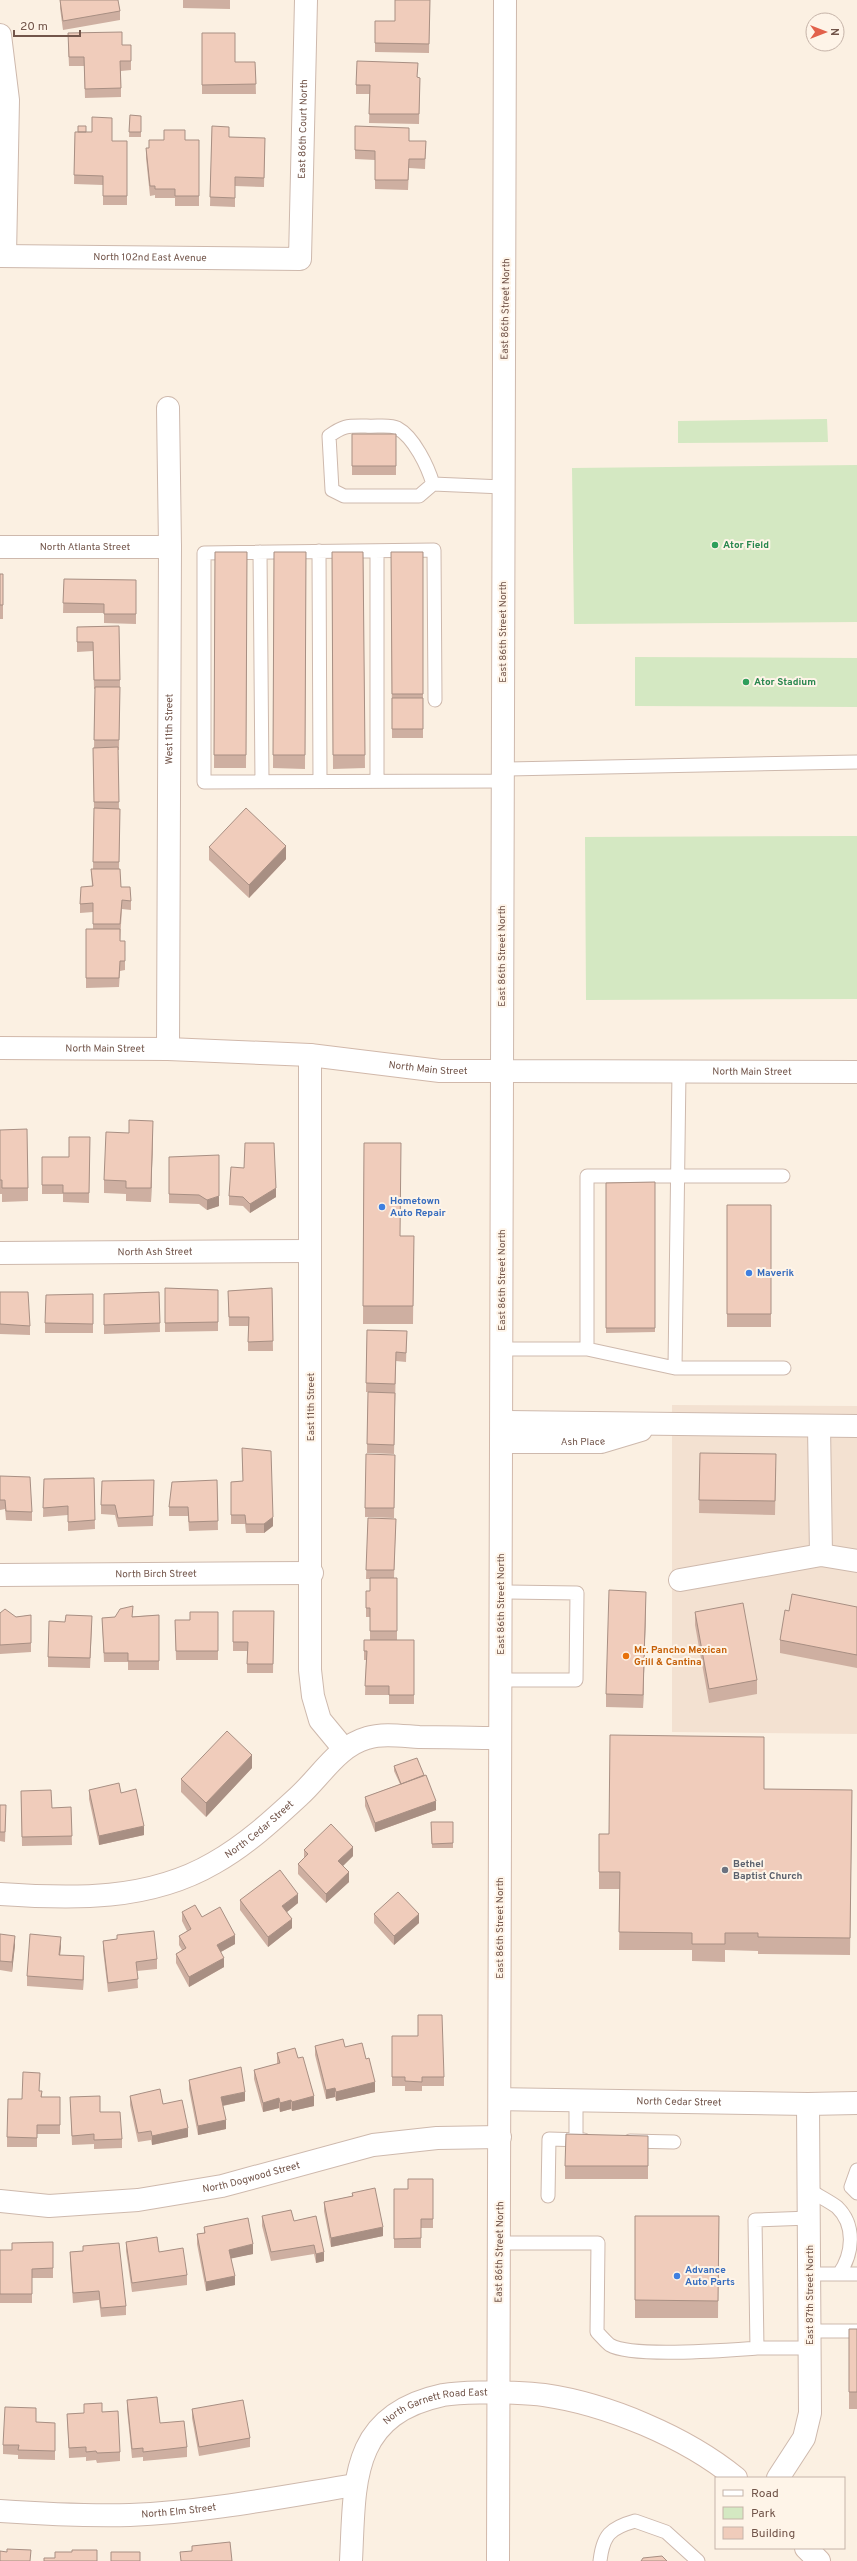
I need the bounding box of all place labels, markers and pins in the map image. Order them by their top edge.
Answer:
place label: Ator Field [723,539,769,552]
marker: Ator Field [710,540,720,550]
place label: Ator Stadium [754,676,816,689]
marker: Ator Stadium [741,677,751,687]
place label: Hometown Auto Repair [390,1195,447,1220]
marker: Hometown Auto Repair [377,1202,387,1212]
place label: Maverik [757,1267,795,1280]
marker: Maverik [744,1268,754,1278]
place label: Mr. Pancho Mexican Grill & Cantina [634,1644,727,1669]
marker: Mr. Pancho Mexican Grill & Cantina [621,1651,631,1661]
place label: Bethel Baptist Church [733,1858,803,1883]
marker: Bethel Baptist Church [720,1865,730,1875]
place label: Advance Auto Parts [685,2264,735,2289]
marker: Advance Auto Parts [672,2271,682,2281]

